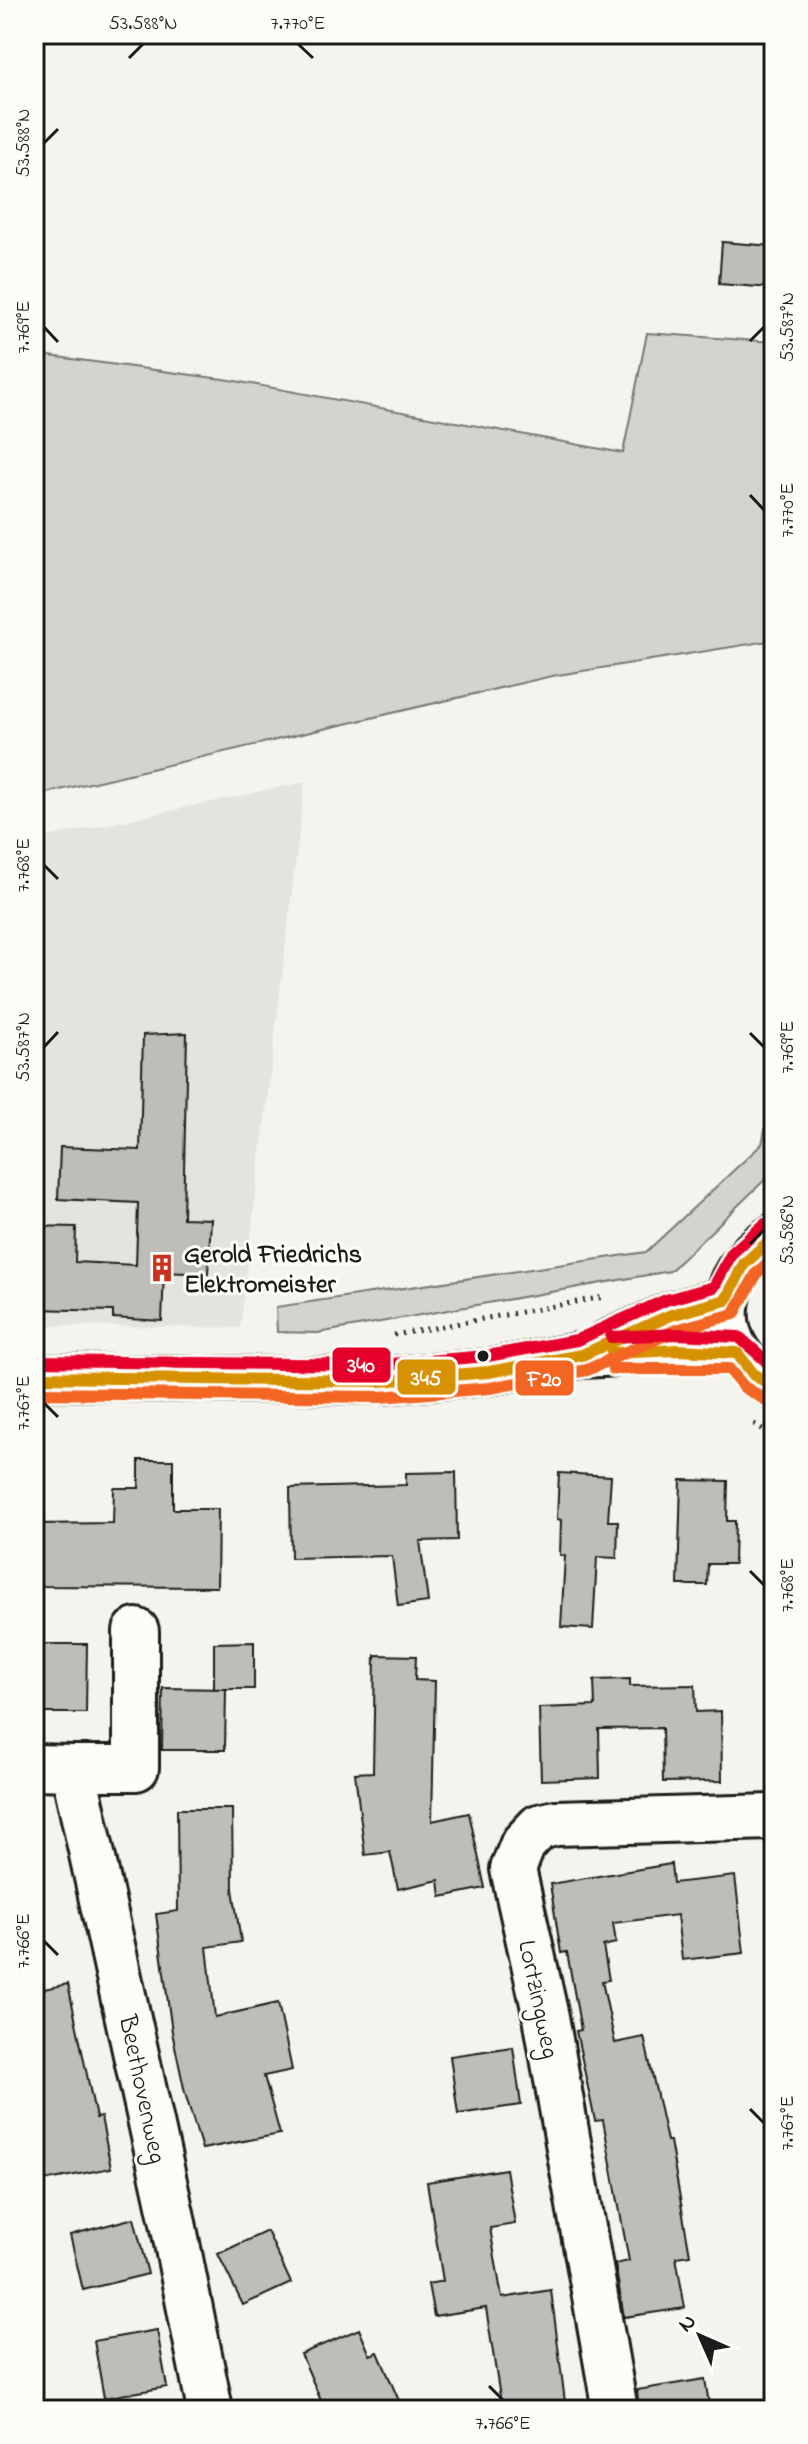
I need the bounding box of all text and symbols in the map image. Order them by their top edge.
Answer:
text: 53.588°N [108,10,178,39]
text: 7.770°E [271,10,325,39]
text: 53.588°N [10,108,39,178]
text: 53.587°N [774,292,803,362]
text: 7.769°E [10,301,39,353]
text: 7.770°E [774,483,803,537]
text: 7.768°E [10,838,39,892]
text: 53.587°N [10,1012,39,1082]
text: 7.769°E [774,1021,803,1073]
text: 53.586°N [774,1195,803,1265]
place label: Gerold Friedrichs Elektromeister [184,1237,362,1305]
building icon: Gerold Friedrichs Elektromeister [147,1253,177,1283]
line badge: 340 [331,1346,392,1384]
unlabelled marker [475,1348,491,1364]
text: 340 [346,1351,375,1383]
line badge: 345 [396,1358,457,1396]
line badge: F20 [514,1359,575,1397]
text: 345 [410,1364,442,1396]
text: F20 [526,1365,562,1397]
text: 7.767°E [10,1375,39,1431]
text: 7.768°E [774,1558,803,1612]
text: 7.766°E [10,1913,39,1969]
street label: Lortzingweg [506,1937,568,2062]
street label: Beethovenweg [107,2011,175,2167]
text: 7.767°E [774,2095,803,2151]
north arrow [660,2296,740,2376]
text: N [671,2307,705,2341]
text: 7.766°E [475,2410,531,2439]

